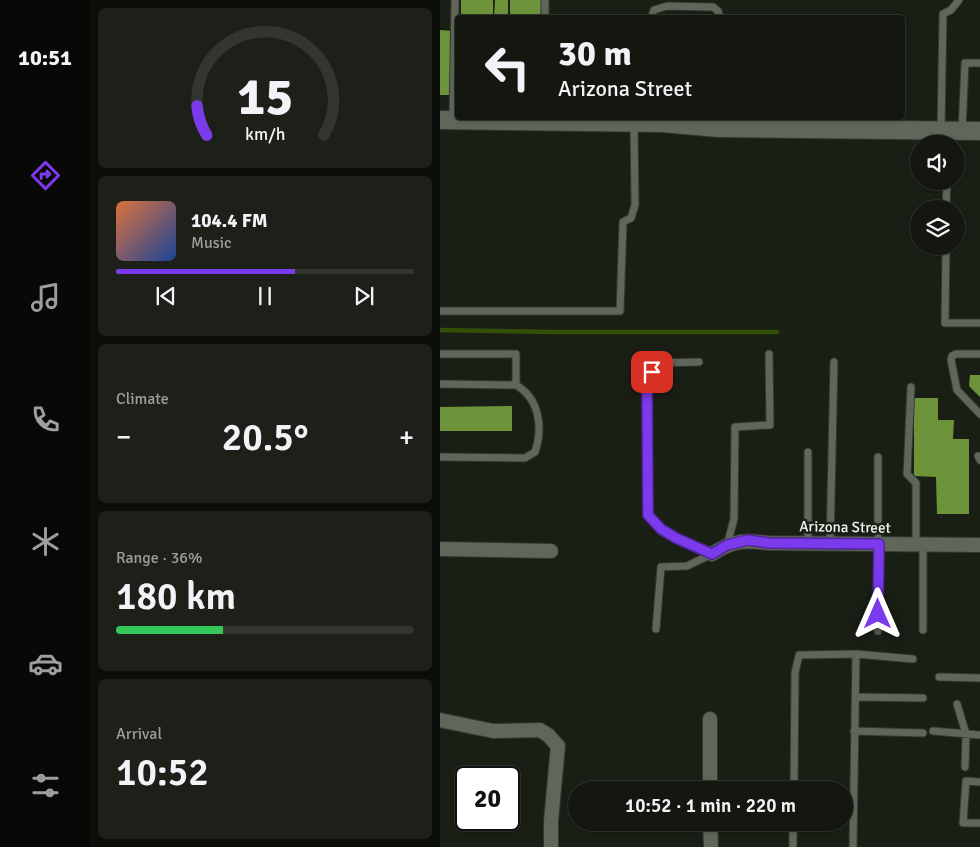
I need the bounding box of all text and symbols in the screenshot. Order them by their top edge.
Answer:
text: 30 m [558,32,632,75]
icon: left [475,35,540,100]
text: 10:51 [18,44,72,71]
text: 15 [237,65,293,129]
text: Arizona Street [558,75,692,102]
text: km/h [245,123,285,145]
map controls [910,135,965,255]
button: sound [910,135,965,190]
icon: directions [28,158,63,193]
button: layers [910,200,965,255]
text: 104.4 FM [191,209,268,233]
text: Music [191,233,232,253]
icon: music [28,280,63,315]
icon: previous [152,282,180,310]
icon: pause [251,282,279,310]
icon: next [350,282,378,310]
pin [631,351,673,393]
icon: arrive [638,358,666,386]
text: Climate [116,389,169,409]
icon: phone [28,402,63,437]
text: 20.5° [222,414,308,461]
text: − [116,420,131,454]
text: + [399,420,414,454]
street label: Arizona Street [799,517,891,537]
icon: climate [28,524,63,559]
text: Range · 36% [116,548,202,568]
text: 180 km [116,573,236,620]
position arrow [851,587,903,639]
icon: car [28,646,63,681]
text: Arrival [116,724,162,744]
text: 10:52 [116,749,209,796]
speed limit sign: 20 [455,766,520,831]
icon: filters [28,768,63,803]
text: 10:52 · 1 min · 220 m [625,794,796,818]

